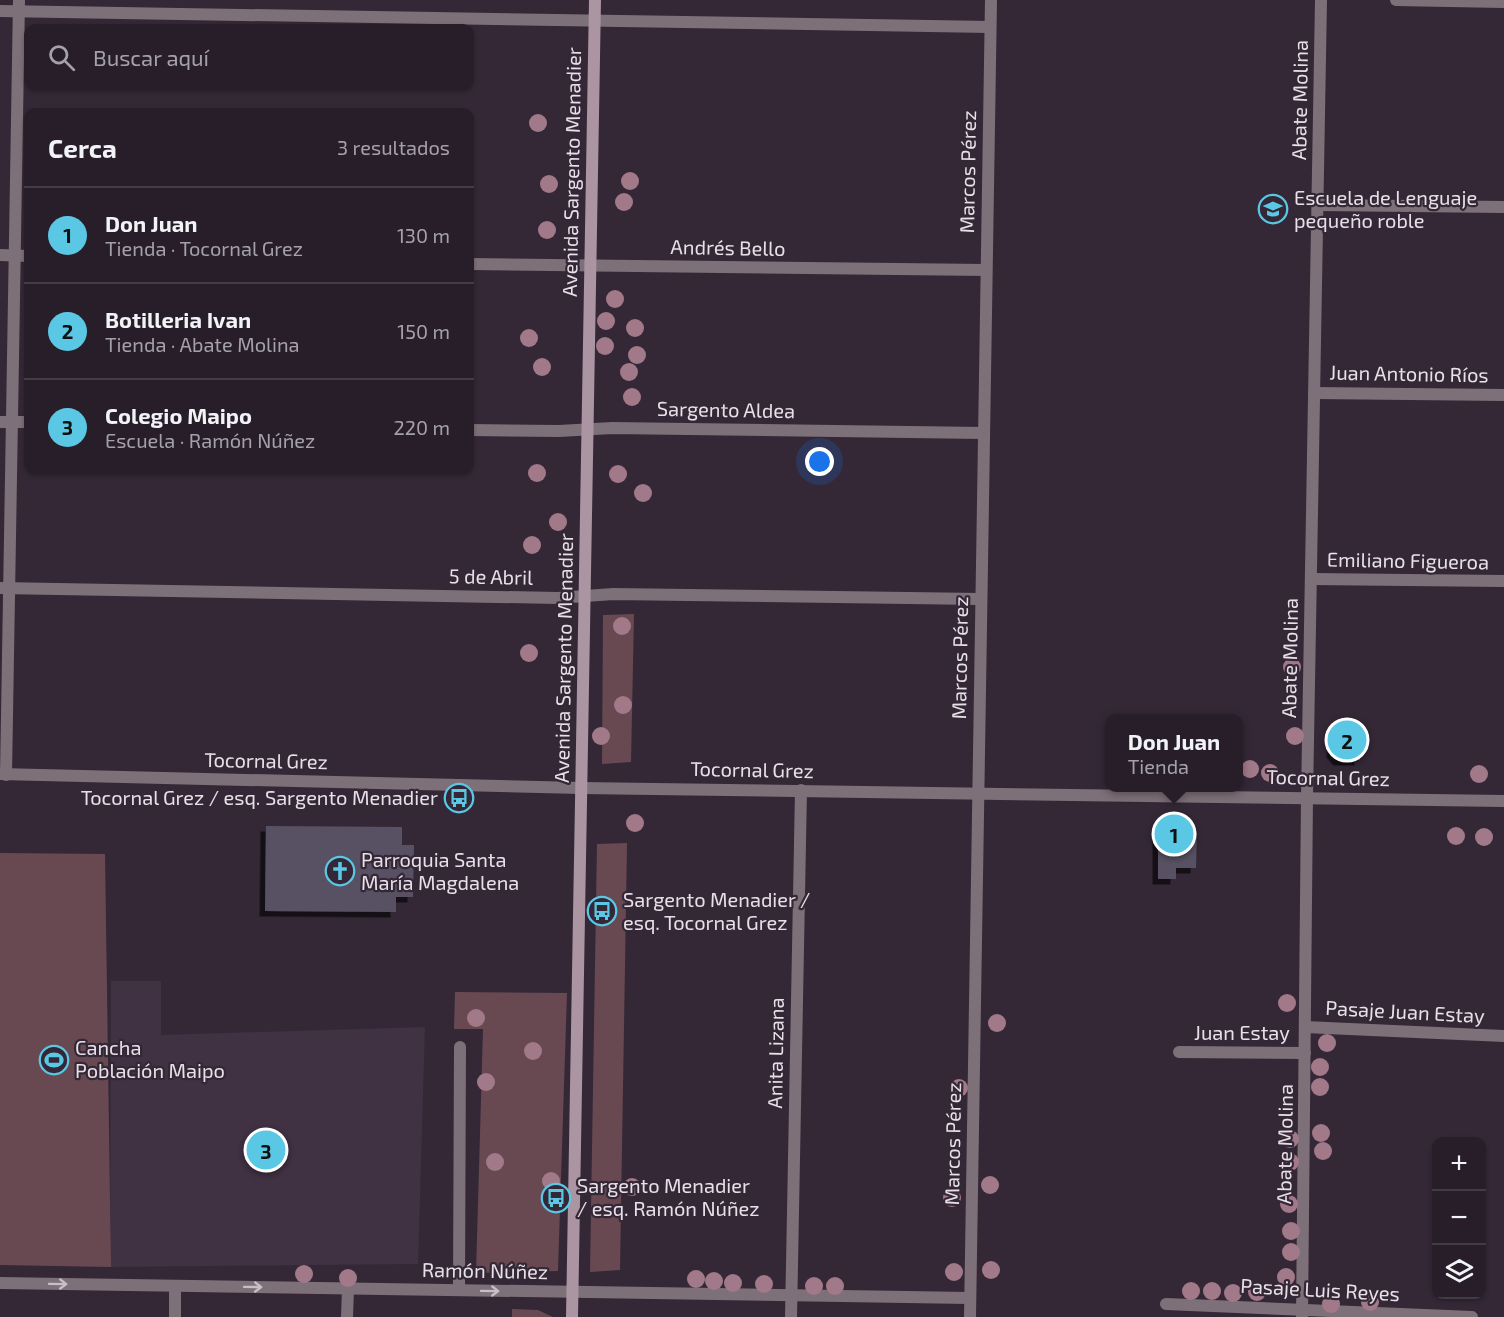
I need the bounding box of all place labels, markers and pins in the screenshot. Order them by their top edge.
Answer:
place label: Escuela de Lenguaje pequeño roble [1294,185,1477,232]
school or university icon: Escuela de Lenguaje pequeño roble [1257,193,1289,225]
pin: 2 [1328,718,1366,762]
bus stop icon: Tocornal Grez / esq. Sargento Menadier [443,782,475,814]
place label: Tocornal Grez / esq. Sargento Menadier [81,785,438,809]
pin: 1 [1154,812,1194,856]
place label: Parroquia Santa María Magdalena [361,847,519,894]
church icon: Parroquia Santa María Magdalena [324,855,356,887]
place label: Sargento Menadier / esq. Tocornal Grez [623,887,810,934]
bus stop icon: Sargento Menadier / esq. Tocornal Grez [586,895,618,927]
place label: Cancha Población Maipo [75,1035,225,1082]
sports icon: Cancha Población Maipo [38,1044,70,1076]
pin: 3 [246,1128,286,1172]
place label: Sargento Menadier / esq. Ramón Núñez [577,1173,760,1220]
bus stop icon: Sargento Menadier / esq. Ramón Núñez [540,1182,572,1214]

